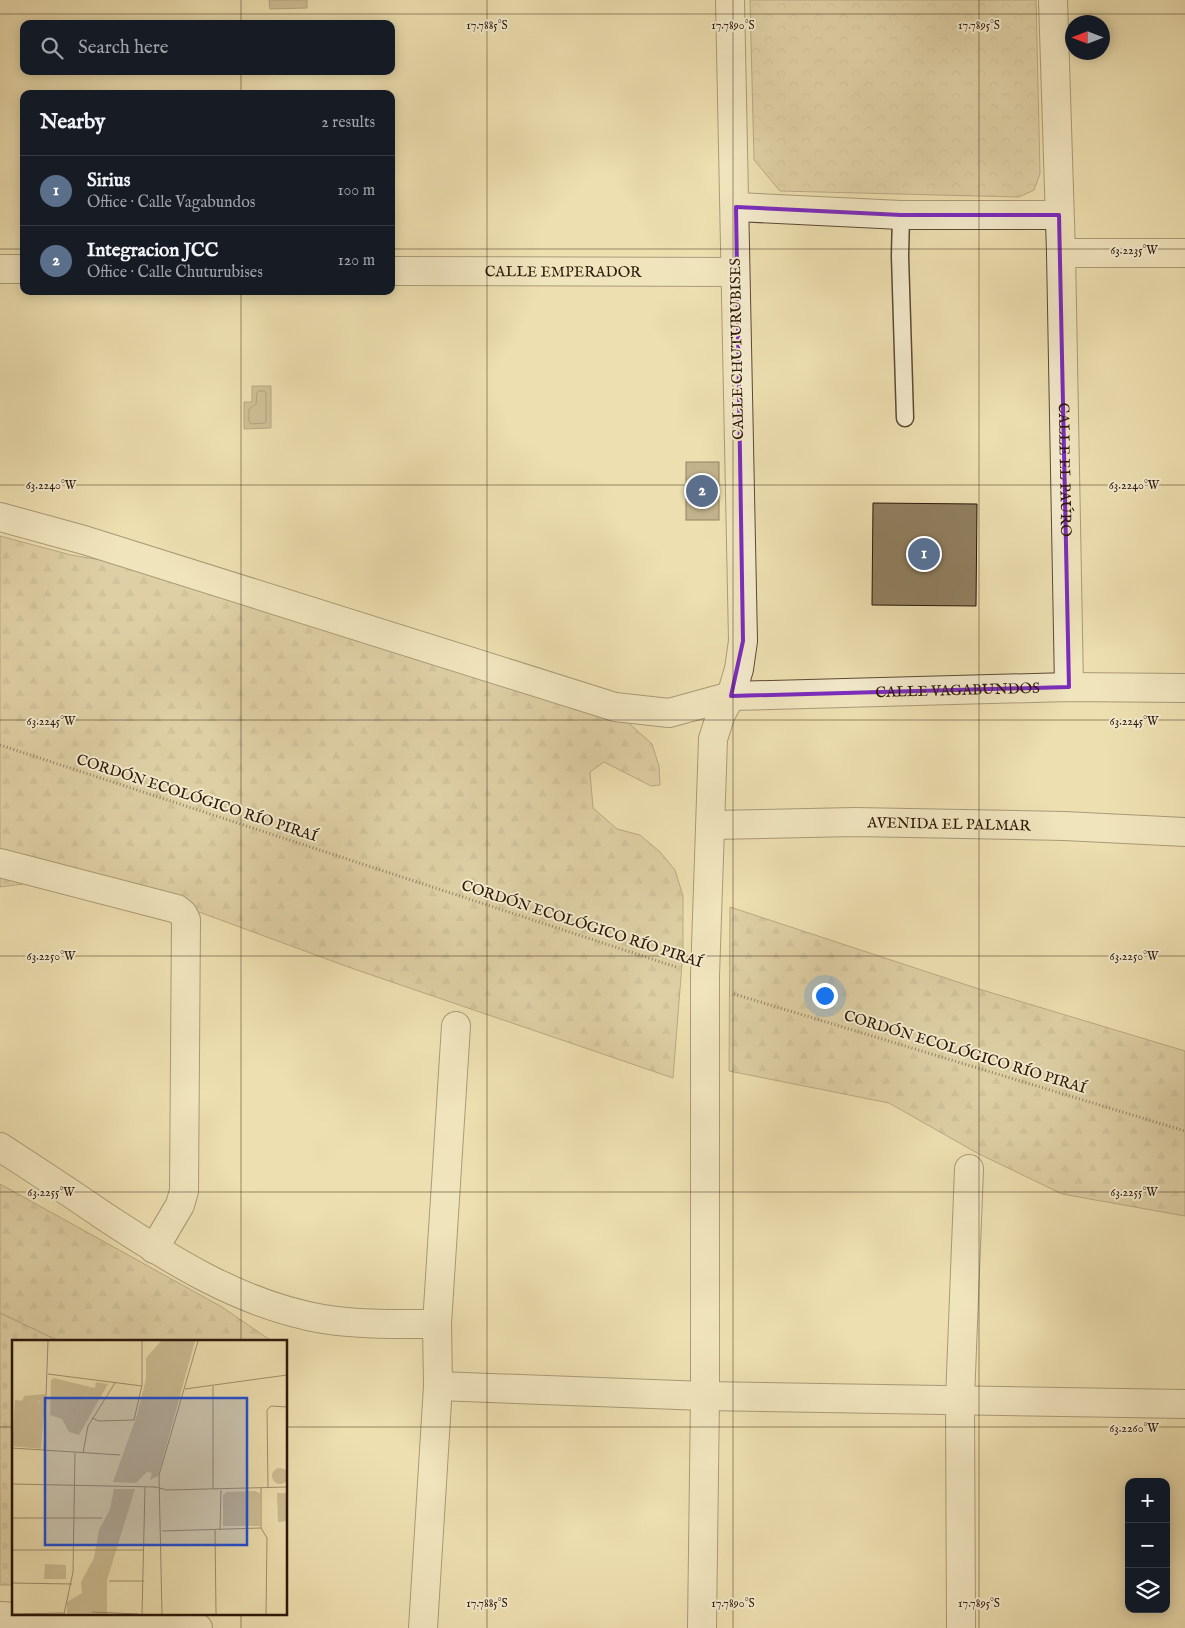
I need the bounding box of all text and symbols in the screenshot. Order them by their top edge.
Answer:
north arrow [1065,15,1110,60]
text: 17.7885°S [466,18,508,33]
text: 17.7890°S [711,18,755,33]
text: 17.7895°S [958,18,1000,33]
search box [20,20,395,75]
icon: search [38,34,66,62]
text: Search here [78,36,169,60]
text: Nearby [40,109,105,136]
text: 2 results [321,113,375,133]
text: Sirius [87,169,130,193]
text: 1 [53,181,59,201]
text: 100 m [338,181,375,201]
text: Office · Calle Vagabundos [87,193,255,213]
text: Integracion JCC [87,239,218,263]
text: 63.2235°W [1110,243,1158,258]
text: 2 [52,251,60,271]
text: 120 m [338,251,375,271]
street label: CALLE CHUTURUBISES [726,258,748,440]
street label: CALLE EMPERADOR [485,262,642,281]
text: Office · Calle Chuturubises [87,263,263,283]
street label: CALLE EL PAÚRO [1054,403,1076,537]
pin: 2 [686,472,718,510]
text: 63.2240°W [26,478,77,493]
text: 63.2240°W [1109,478,1160,493]
pin: 1 [908,535,940,573]
street label: CALLE VAGABUNDOS [875,678,1040,702]
text: 63.2245°W [27,714,76,729]
text: 63.2245°W [1110,714,1159,729]
street label: CORDÓN ECOLÓGICO RÍO PIRAÍ [74,750,320,846]
street label: AVENIDA EL PALMAR [866,813,1031,835]
street label: CORDÓN ECOLÓGICO RÍO PIRAÍ [459,876,705,972]
text: 63.2250°W [27,949,76,964]
text: 63.2250°W [1110,949,1159,964]
your location [812,983,838,1009]
street label: CORDÓN ECOLÓGICO RÍO PIRAÍ [842,1006,1089,1098]
text: 63.2255°W [27,1185,75,1200]
text: 63.2255°W [1110,1185,1158,1200]
inset map [12,1340,288,1616]
text: 63.2260°W [1109,1421,1159,1436]
map controls [1125,1478,1170,1613]
button: + [1125,1478,1170,1523]
button: − [1125,1523,1170,1568]
button: layers [1125,1568,1170,1613]
text: 17.7885°S [466,1596,508,1611]
text: 17.7890°S [711,1596,755,1611]
text: 17.7895°S [958,1596,1000,1611]

